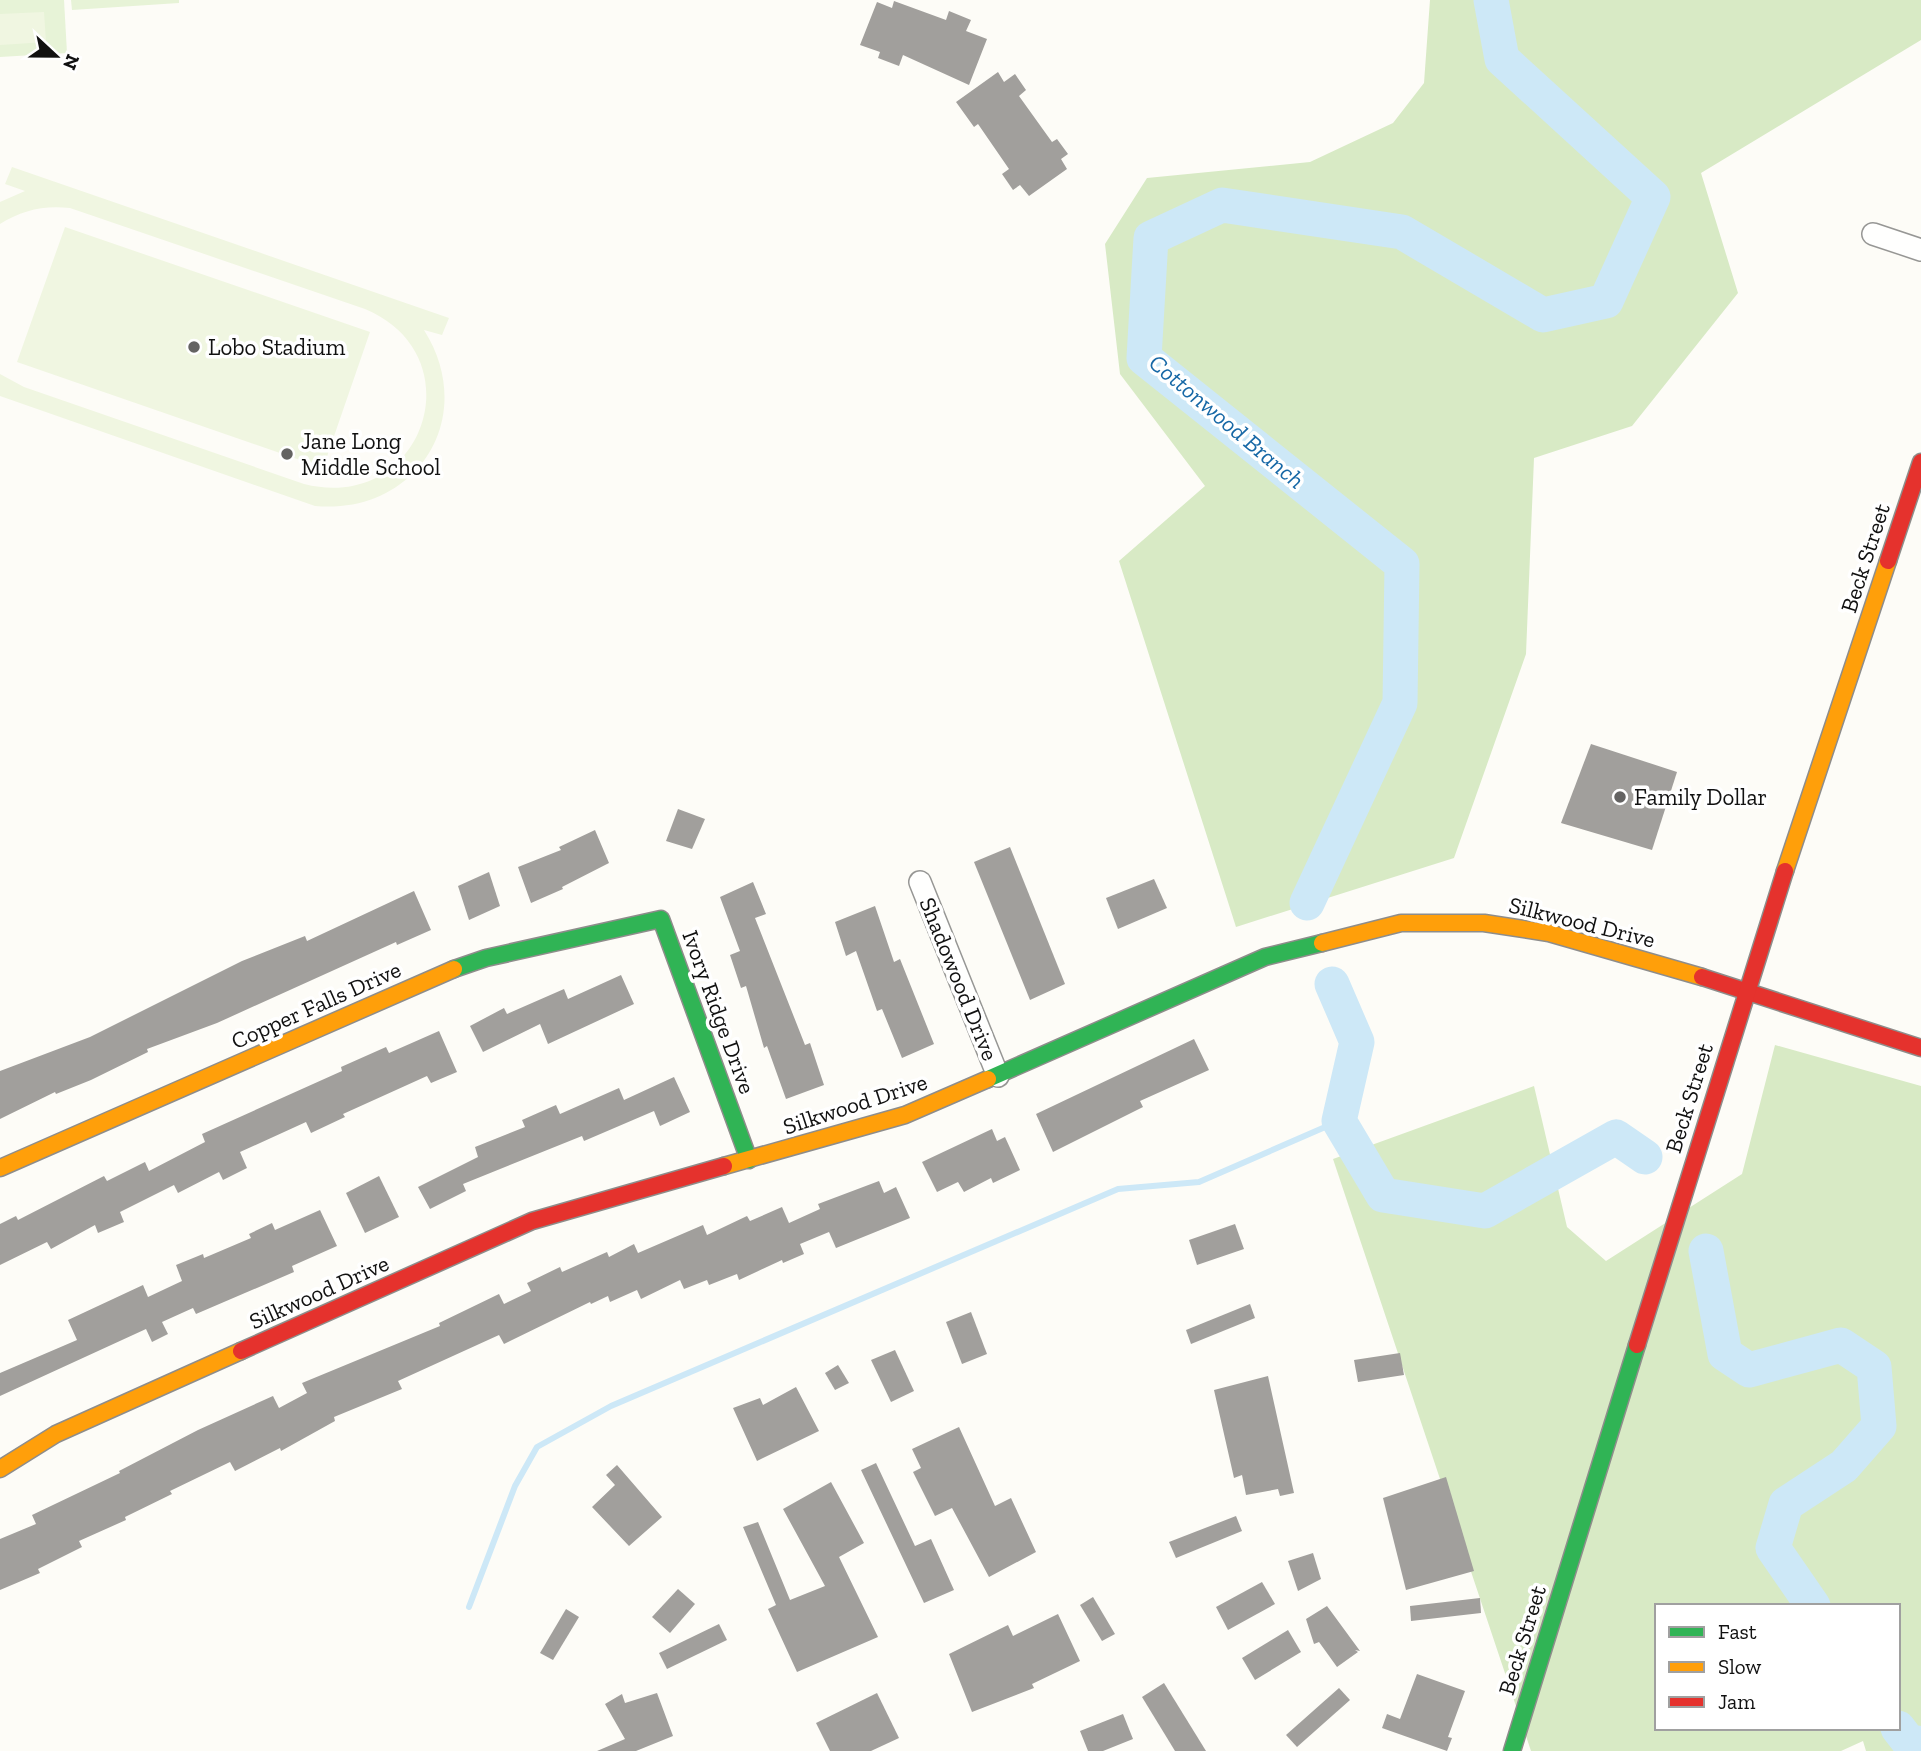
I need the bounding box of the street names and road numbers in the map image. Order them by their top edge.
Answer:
street label: Beck Street [1834,499,1896,616]
street label: Silkwood Drive [1506,890,1658,954]
street label: Shadowood Drive [914,893,1004,1065]
street label: Ivory Ridge Drive [676,926,762,1098]
street label: Copper Falls Drive [227,955,405,1055]
street label: Beck Street [1659,1039,1719,1156]
street label: Silkwood Drive [779,1068,931,1140]
street label: Silkwood Drive [245,1249,393,1335]
street label: Beck Street [1492,1581,1552,1698]

